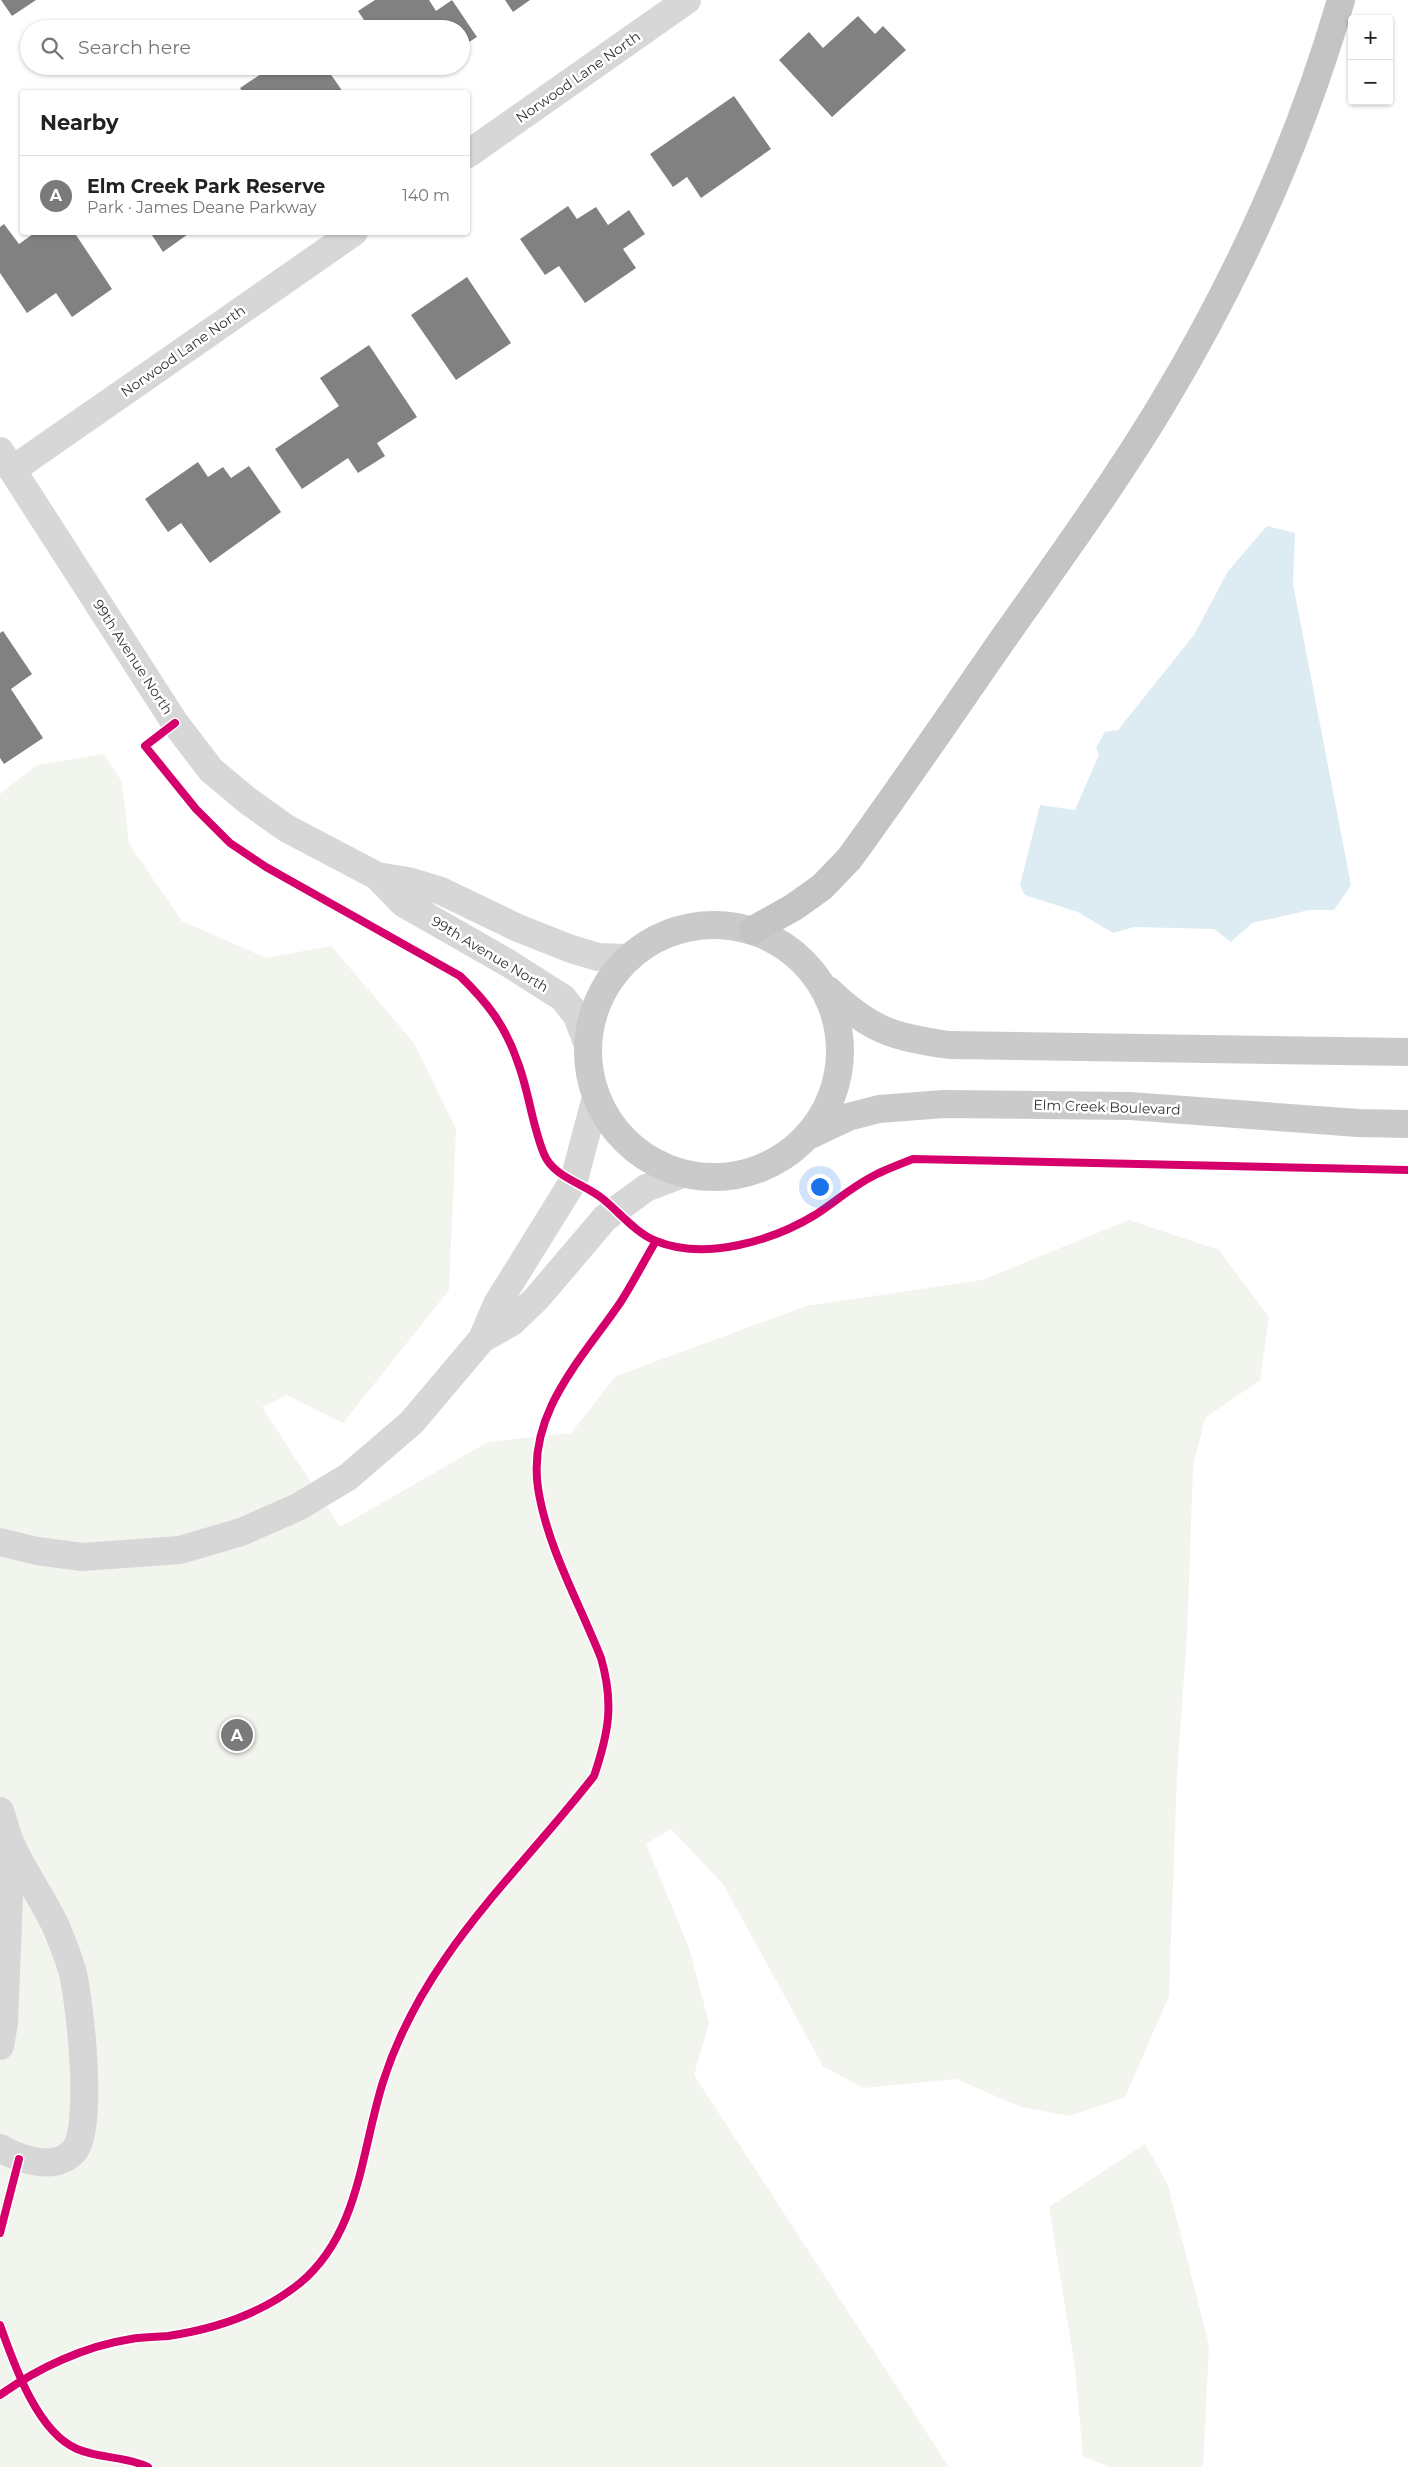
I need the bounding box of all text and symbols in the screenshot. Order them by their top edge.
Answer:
map controls [1348,15,1393,105]
button: + [1348,15,1393,60]
search box [20,20,470,75]
street label: Norwood Lane North [512,27,644,127]
icon: search [38,34,66,62]
text: Search here [78,36,191,59]
button: − [1348,60,1393,105]
text: Nearby [40,110,119,135]
text: Elm Creek Park Reserve [87,175,325,198]
text: A [50,186,62,205]
text: 140 m [402,186,450,205]
text: Park · James Deane Parkway [87,198,316,217]
street label: Norwood Lane North [117,301,249,401]
street label: 99th Avenue North [89,596,177,718]
street label: 99th Avenue North [428,912,552,996]
street label: Elm Creek Boulevard [1033,1095,1181,1119]
your location [807,1174,833,1200]
pin: A [221,1716,253,1754]

